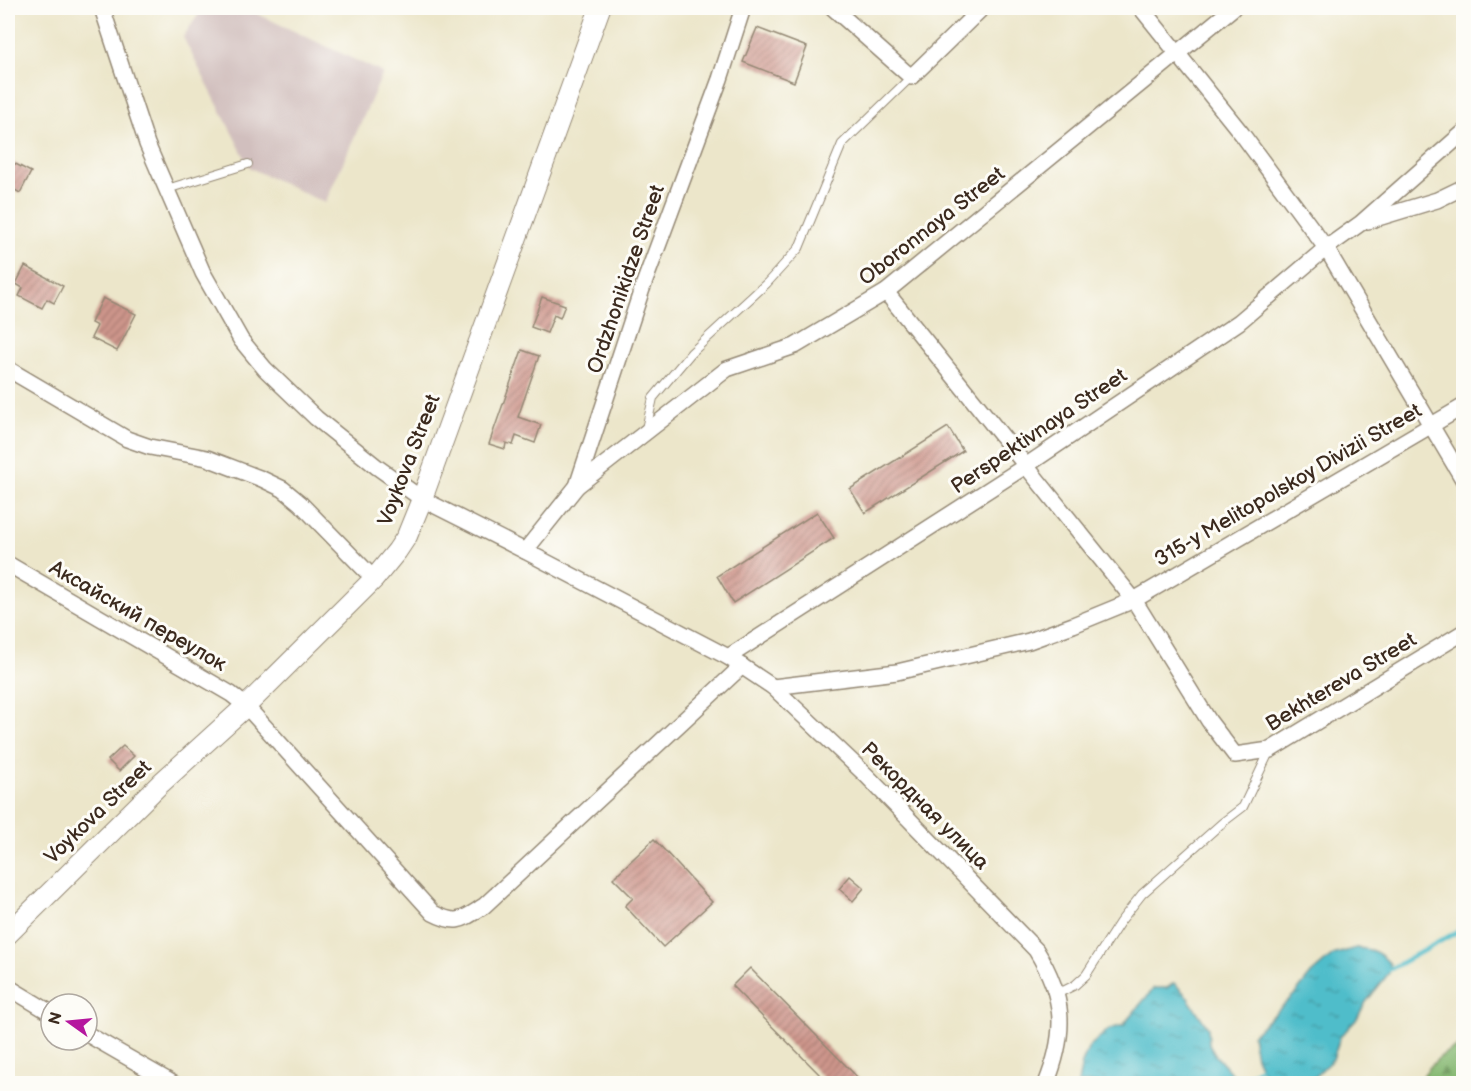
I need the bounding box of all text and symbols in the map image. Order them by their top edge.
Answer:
street label: Oboronnaya Street [854,161,1010,291]
street label: Ordzhonikidze Street [582,181,670,377]
street label: Perspektivnaya Street [946,363,1132,499]
street label: Voykova Street [372,390,446,529]
street label: 315-y Melitopolskoy Divizii Street [1150,398,1426,572]
street label: Аксайский переулок [44,555,231,677]
street label: Bekhtereva Street [1261,627,1421,737]
street label: Рекордная улица [856,737,995,876]
street label: Voykova Street [39,754,157,869]
north arrow [39,992,99,1052]
text: N [45,1010,67,1027]

